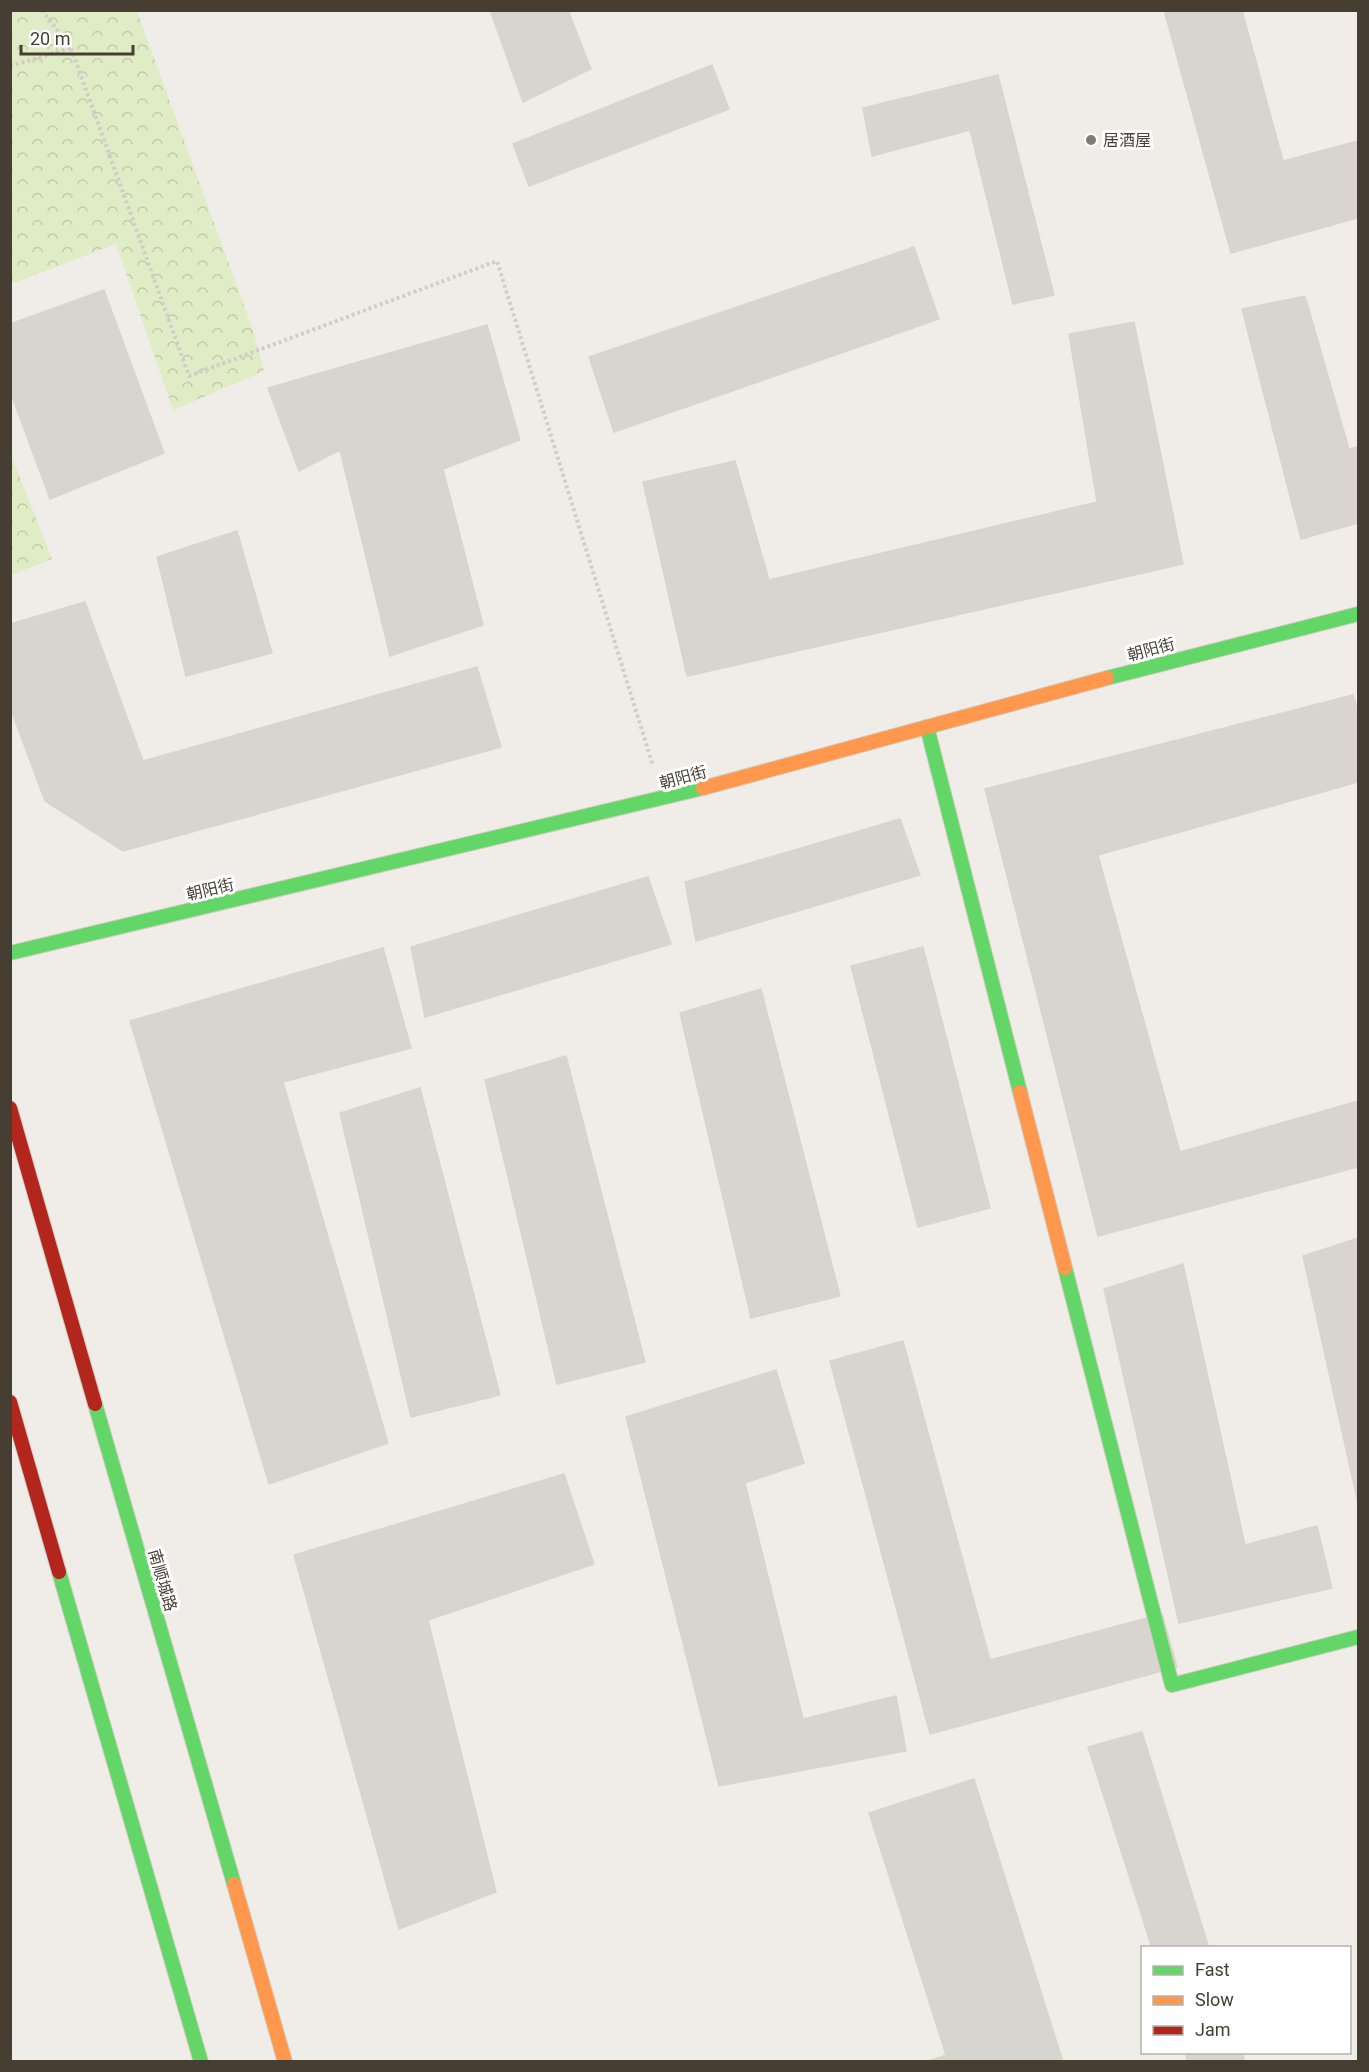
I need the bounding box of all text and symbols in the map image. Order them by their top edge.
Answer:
scale bar [21,18,134,56]
text: 20 m [30,28,70,49]
place label: 居酒屋 [1103,131,1151,150]
marker: 居酒屋 [1084,133,1098,147]
street label: 朝阳街 [1125,634,1177,665]
street label: 朝阳街 [657,762,709,793]
street label: 朝阳街 [185,875,236,904]
street label: 南顺城路 [145,1547,180,1614]
legend [1141,1946,1351,2054]
text: Fast [1195,1959,1230,1980]
text: Slow [1195,1989,1234,2010]
text: Jam [1195,2019,1231,2040]

